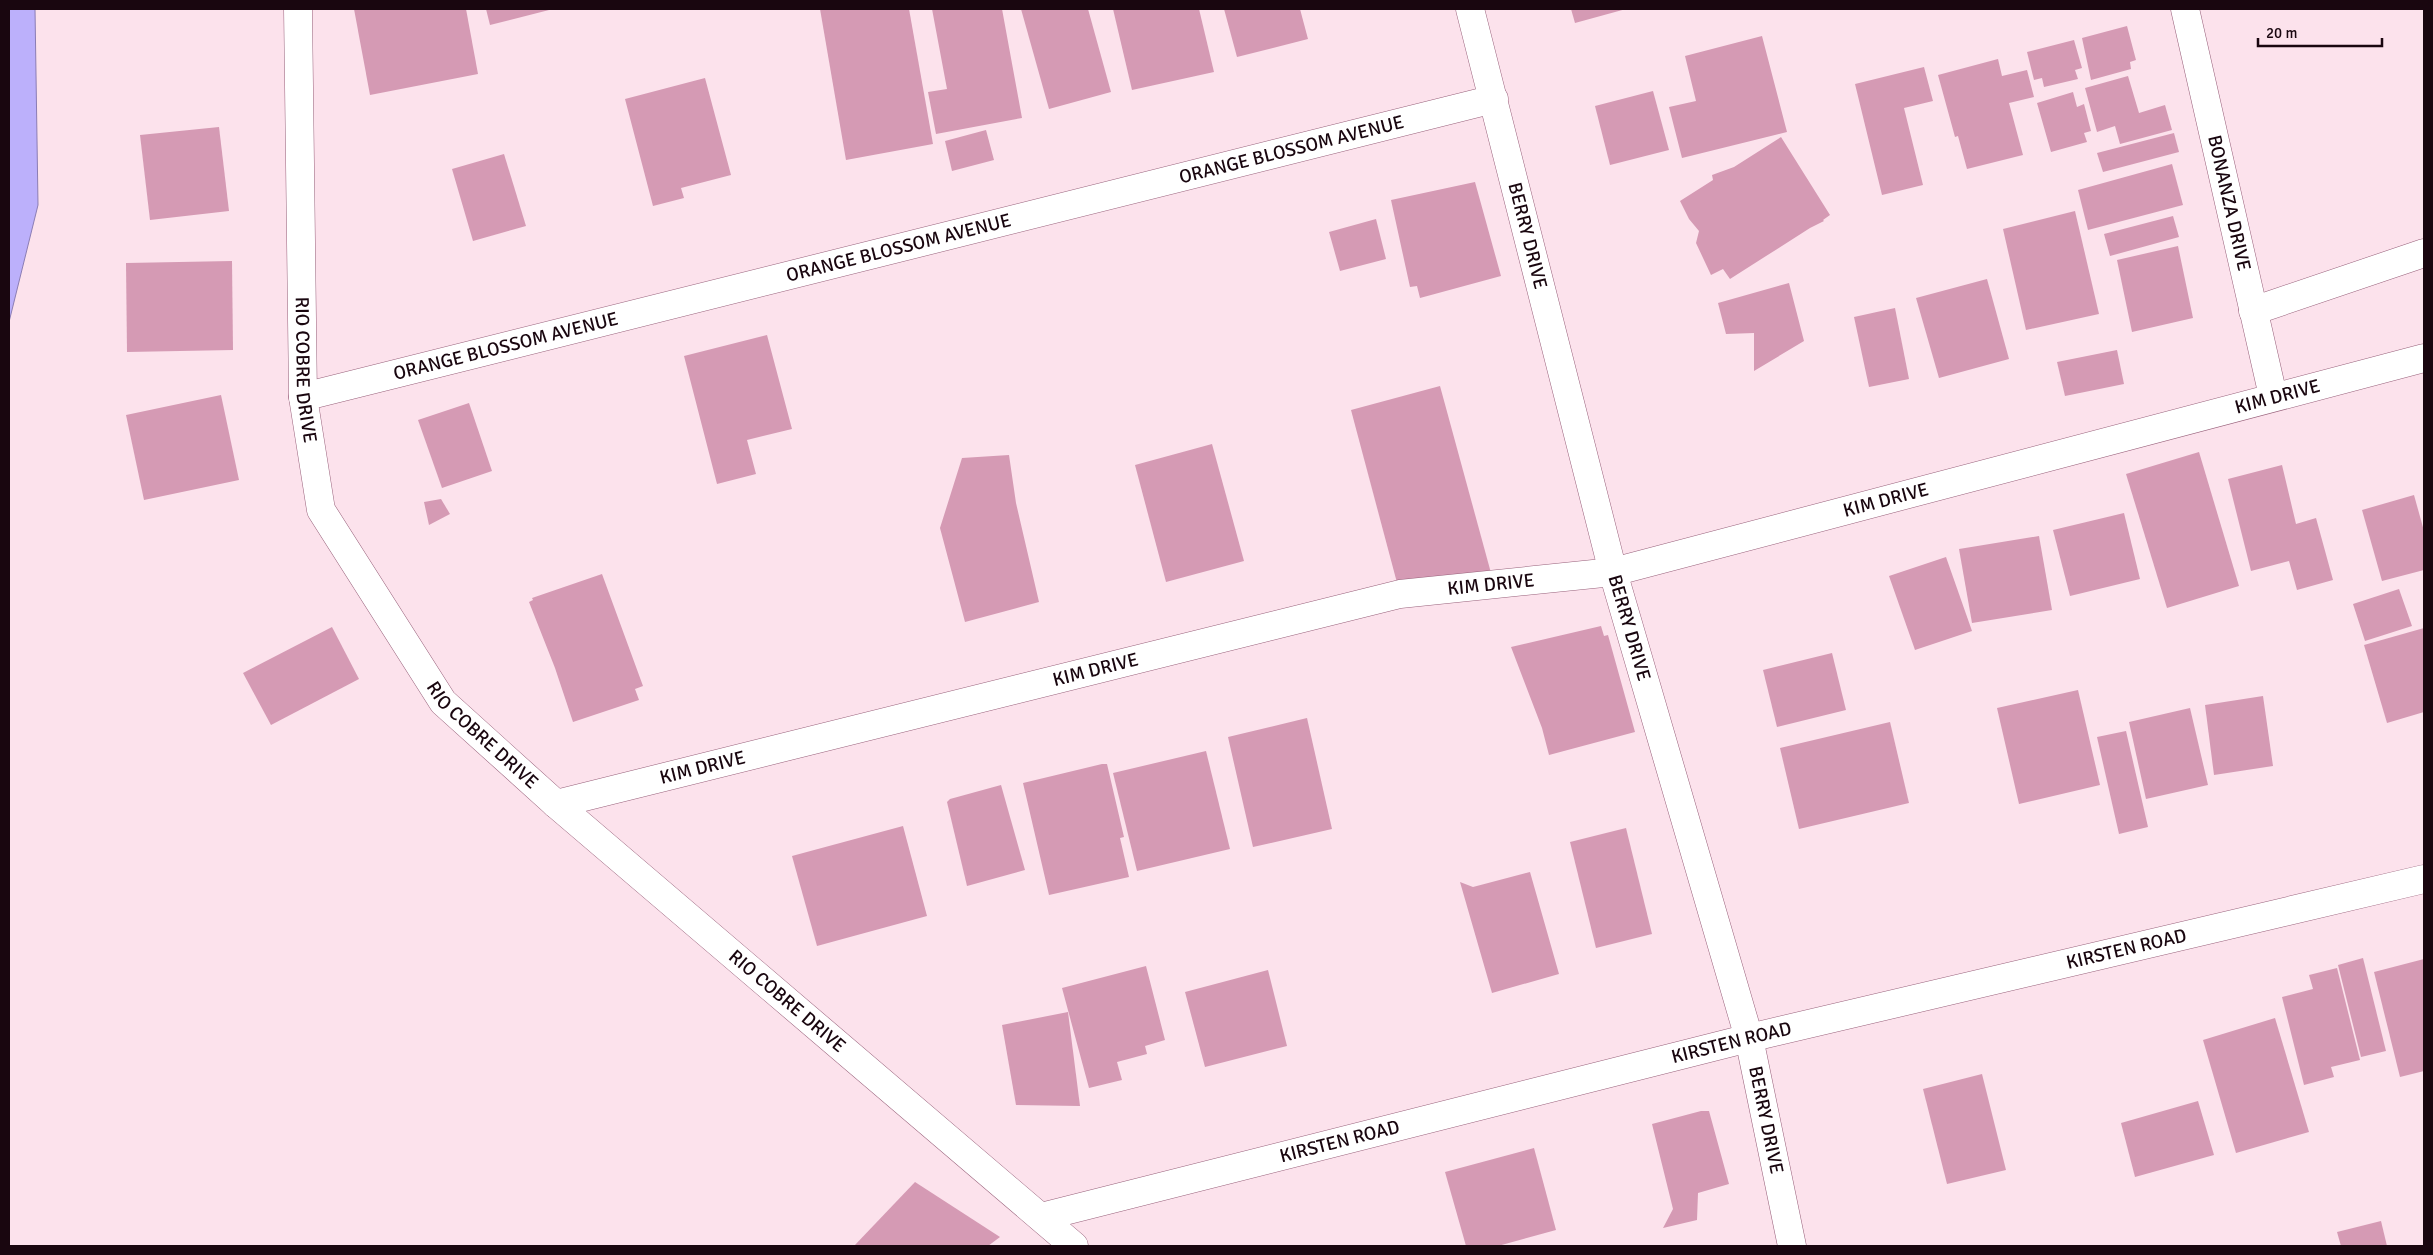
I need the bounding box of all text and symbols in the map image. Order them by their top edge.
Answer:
scale bar [2258,15,2382,47]
text: 20 m [2266,24,2297,42]
street label: ORANGE BLOSSOM AVENUE [1177,110,1406,189]
street label: BONANZA DRIVE [2202,133,2256,273]
street label: BERRY DRIVE [1503,180,1553,292]
street label: ORANGE BLOSSOM AVENUE [784,208,1014,288]
street label: RIO COBRE DRIVE [290,297,322,444]
street label: ORANGE BLOSSOM AVENUE [391,307,621,386]
street label: KIM DRIVE [2232,374,2323,419]
street label: KIM DRIVE [1840,477,1931,523]
street label: KIM DRIVE [1446,568,1536,601]
street label: BERRY DRIVE [1602,572,1656,684]
street label: KIM DRIVE [1050,648,1141,692]
street label: RIO COBRE DRIVE [421,677,543,794]
street label: KIM DRIVE [657,745,748,790]
street label: KIRSTEN ROAD [2064,923,2189,975]
street label: RIO COBRE DRIVE [724,945,851,1058]
street label: KIRSTEN ROAD [1669,1016,1794,1069]
street label: BERRY DRIVE [1743,1064,1789,1176]
street label: KIRSTEN ROAD [1277,1115,1402,1168]

